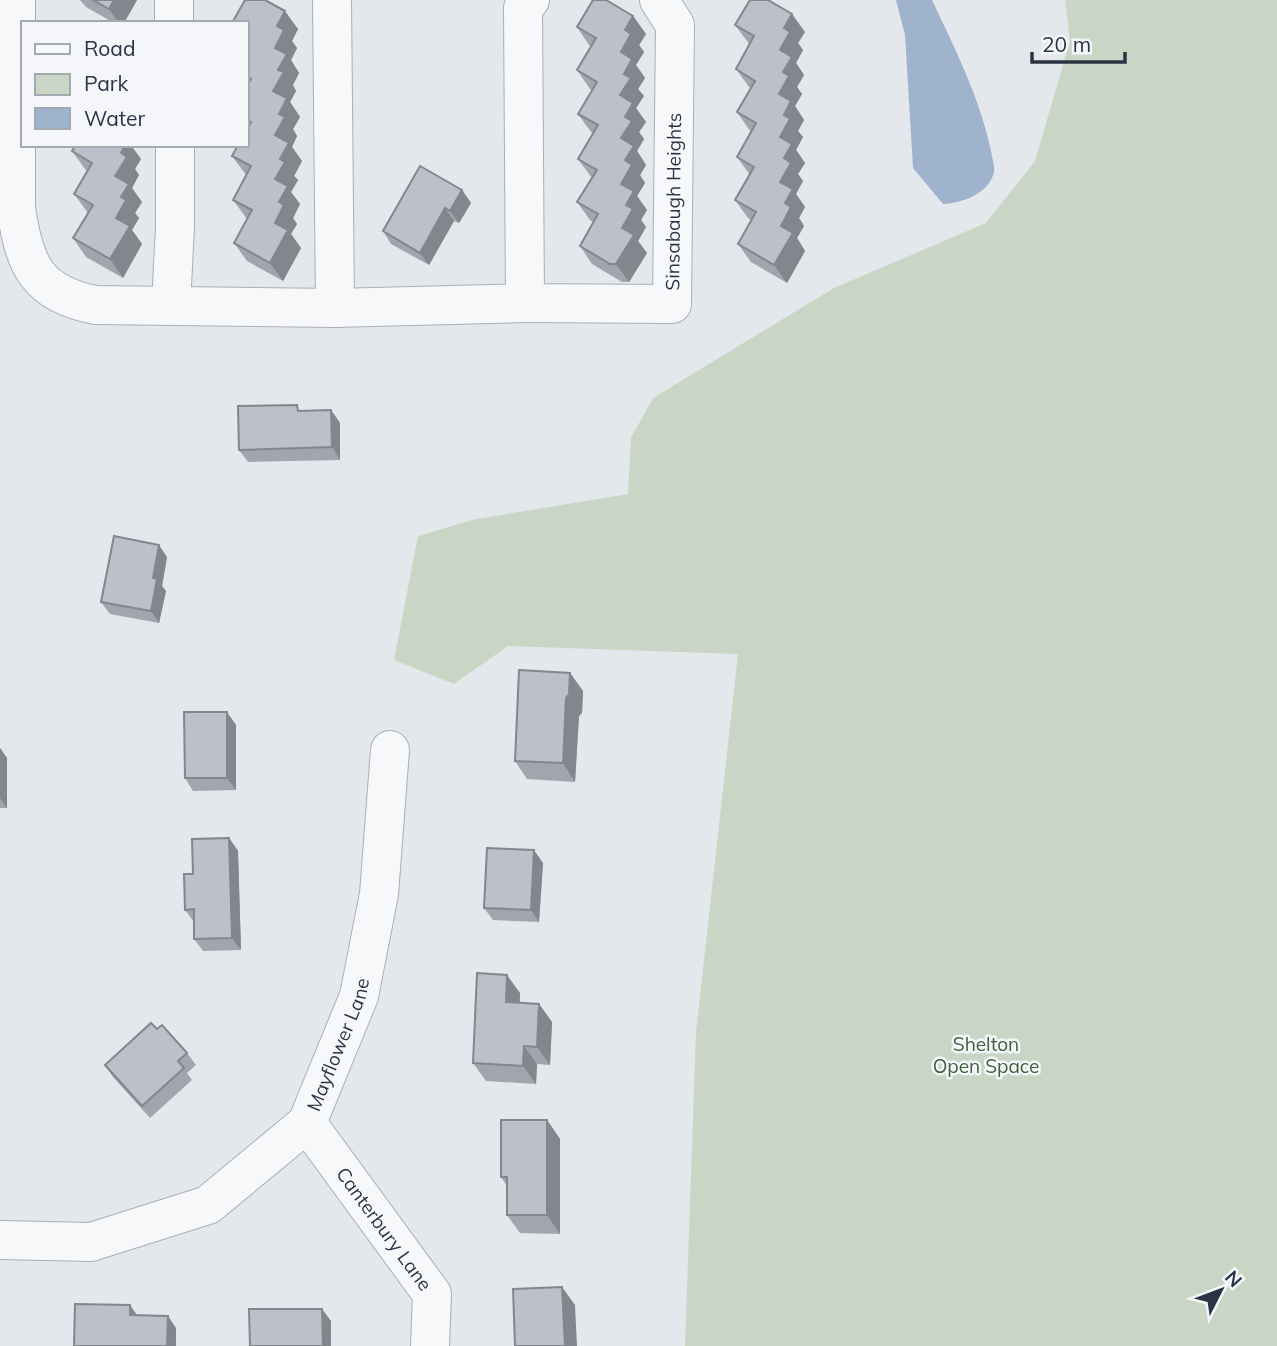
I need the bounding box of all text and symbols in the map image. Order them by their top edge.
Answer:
legend [21,21,248,147]
scale bar [1032,21,1125,65]
text: 20 m [1042,31,1091,57]
text: Road [84,35,135,61]
text: Park [84,70,128,96]
text: Water [84,105,145,131]
street label: Sinsabaugh Heights [660,113,686,291]
street label: Mayflower Lane [301,976,374,1115]
park label: Shelton Open Space [933,1032,1039,1078]
street label: Canterbury Lane [331,1162,437,1295]
north arrow [1186,1255,1256,1325]
text: N [1220,1265,1247,1292]

